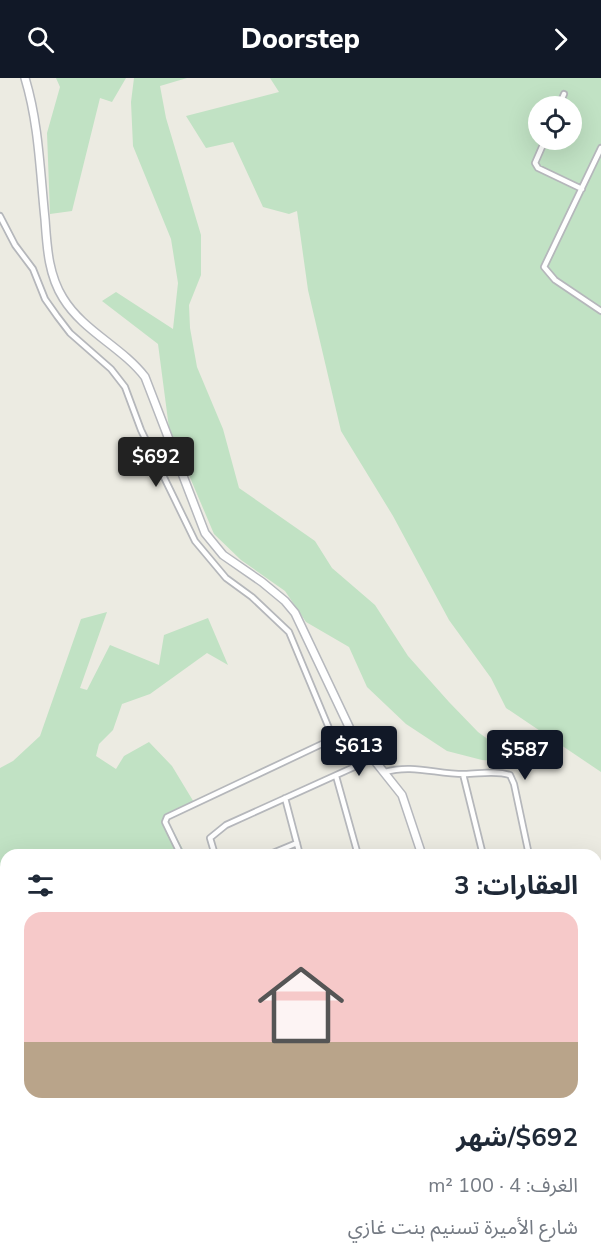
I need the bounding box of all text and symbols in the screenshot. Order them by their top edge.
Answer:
text: Doorstep [241,21,360,58]
icon: search [24,23,57,56]
icon: forward [544,23,577,56]
map controls [528,96,582,150]
button: locate [528,96,582,150]
pin: $692 [120,437,192,488]
text: $692 [132,443,180,470]
pin: $613 [323,726,395,777]
pin: $587 [489,730,561,781]
text: $613 [335,732,383,759]
text: $587 [501,736,549,763]
text: العقارات: 3 [454,868,578,903]
icon: filters [24,869,57,902]
icon: home [247,951,355,1059]
text: $692/شهر [456,1120,578,1155]
text: الغرف: 4 · 100 m² [428,1172,578,1199]
text: شارع الأميرة تسنيم بنت غازي [348,1214,578,1241]

